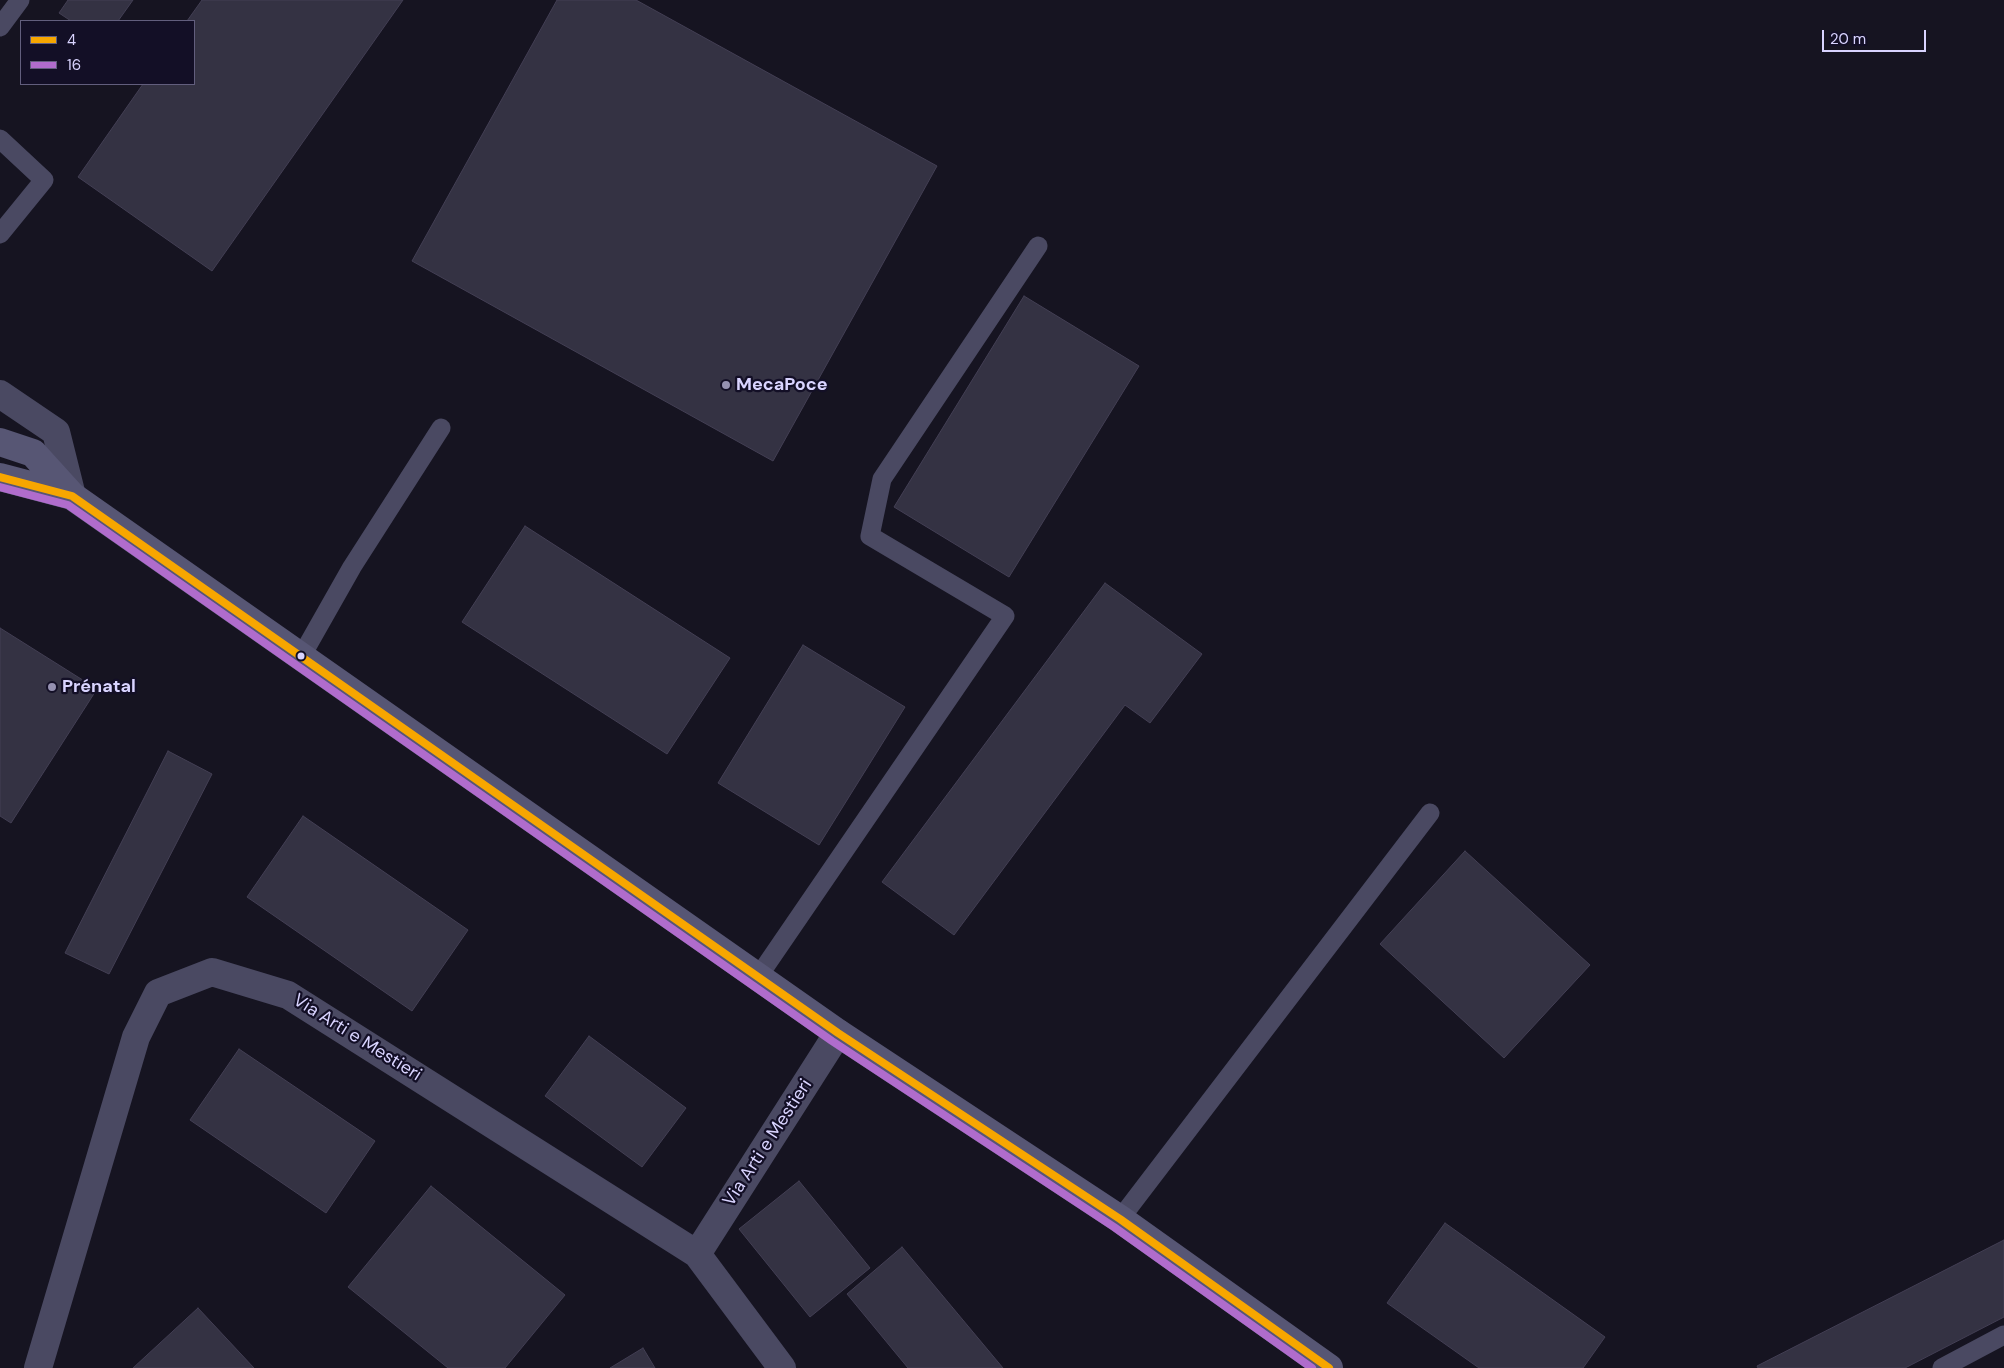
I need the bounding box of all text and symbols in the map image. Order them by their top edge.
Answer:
legend [20,20,195,85]
scale bar [1824,20,1928,52]
text: 20 m [1830,29,1866,49]
text: 4 [67,30,76,50]
text: 16 [67,55,81,75]
place label: MecaPoce [736,374,828,396]
marker: MecaPoce [720,379,732,391]
unlabelled marker [296,651,306,661]
place label: Prénatal [62,676,136,698]
marker: Prénatal [46,681,58,693]
street label: Via Arti e Mestieri [289,990,425,1086]
street label: Via Arti e Mestieri [719,1075,817,1211]

